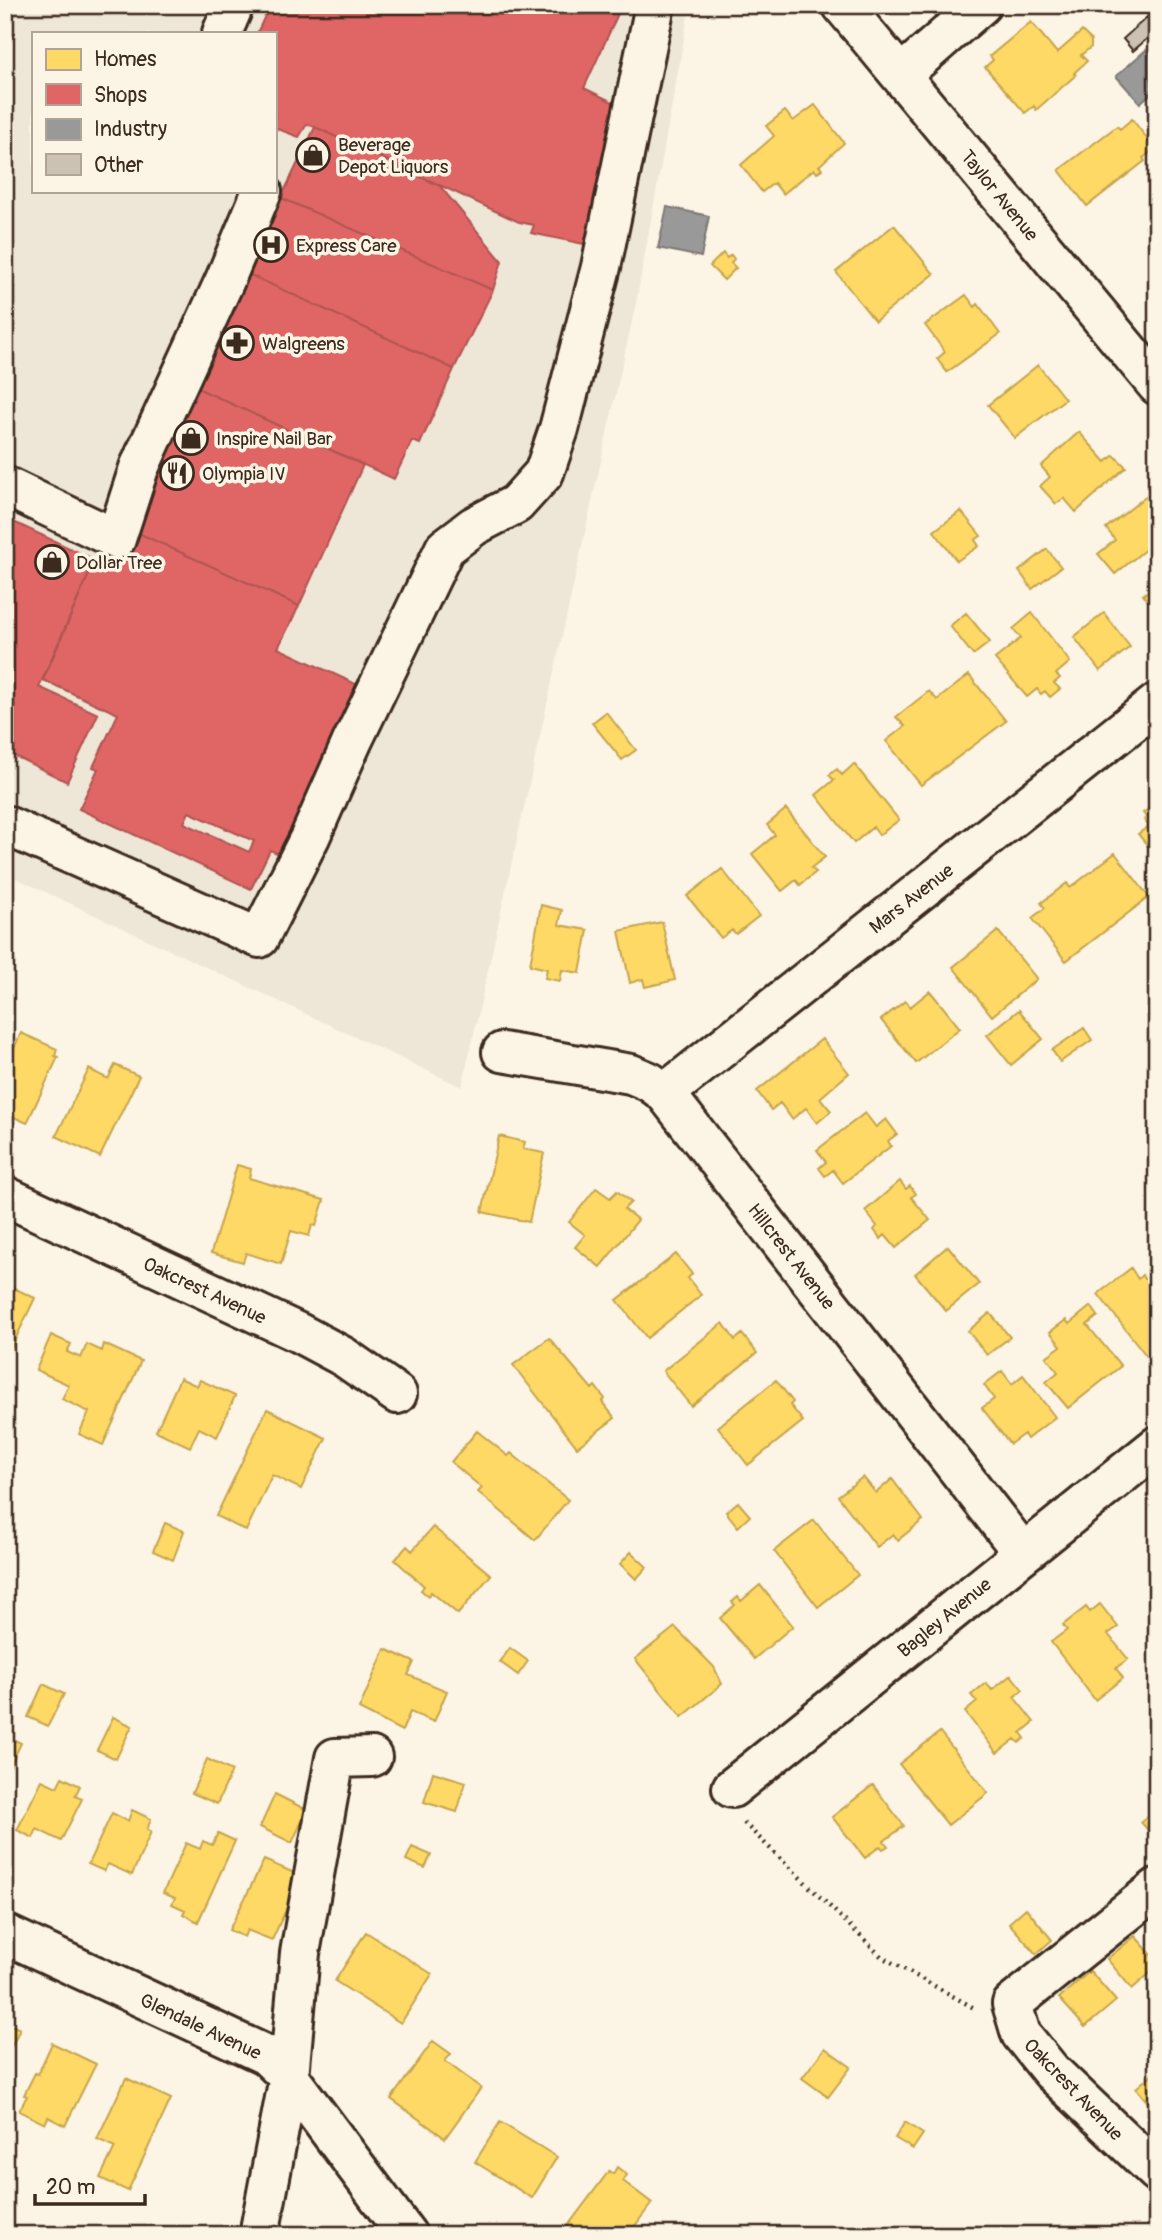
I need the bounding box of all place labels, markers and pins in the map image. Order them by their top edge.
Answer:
place label: Beverage Depot Liquors [338,133,449,179]
shop icon: Beverage Depot Liquors [294,136,332,174]
hospital icon: Express Care [252,226,290,264]
place label: Express Care [296,234,397,258]
pharmacy icon: Walgreens [218,324,256,362]
place label: Walgreens [262,332,345,356]
shop icon: Inspire Nail Bar [172,419,210,457]
place label: Inspire Nail Bar [216,427,333,451]
restaurant icon: Olympia IV [158,454,196,492]
place label: Olympia IV [202,462,286,486]
shop icon: Dollar Tree [33,543,71,581]
place label: Dollar Tree [76,551,163,575]

